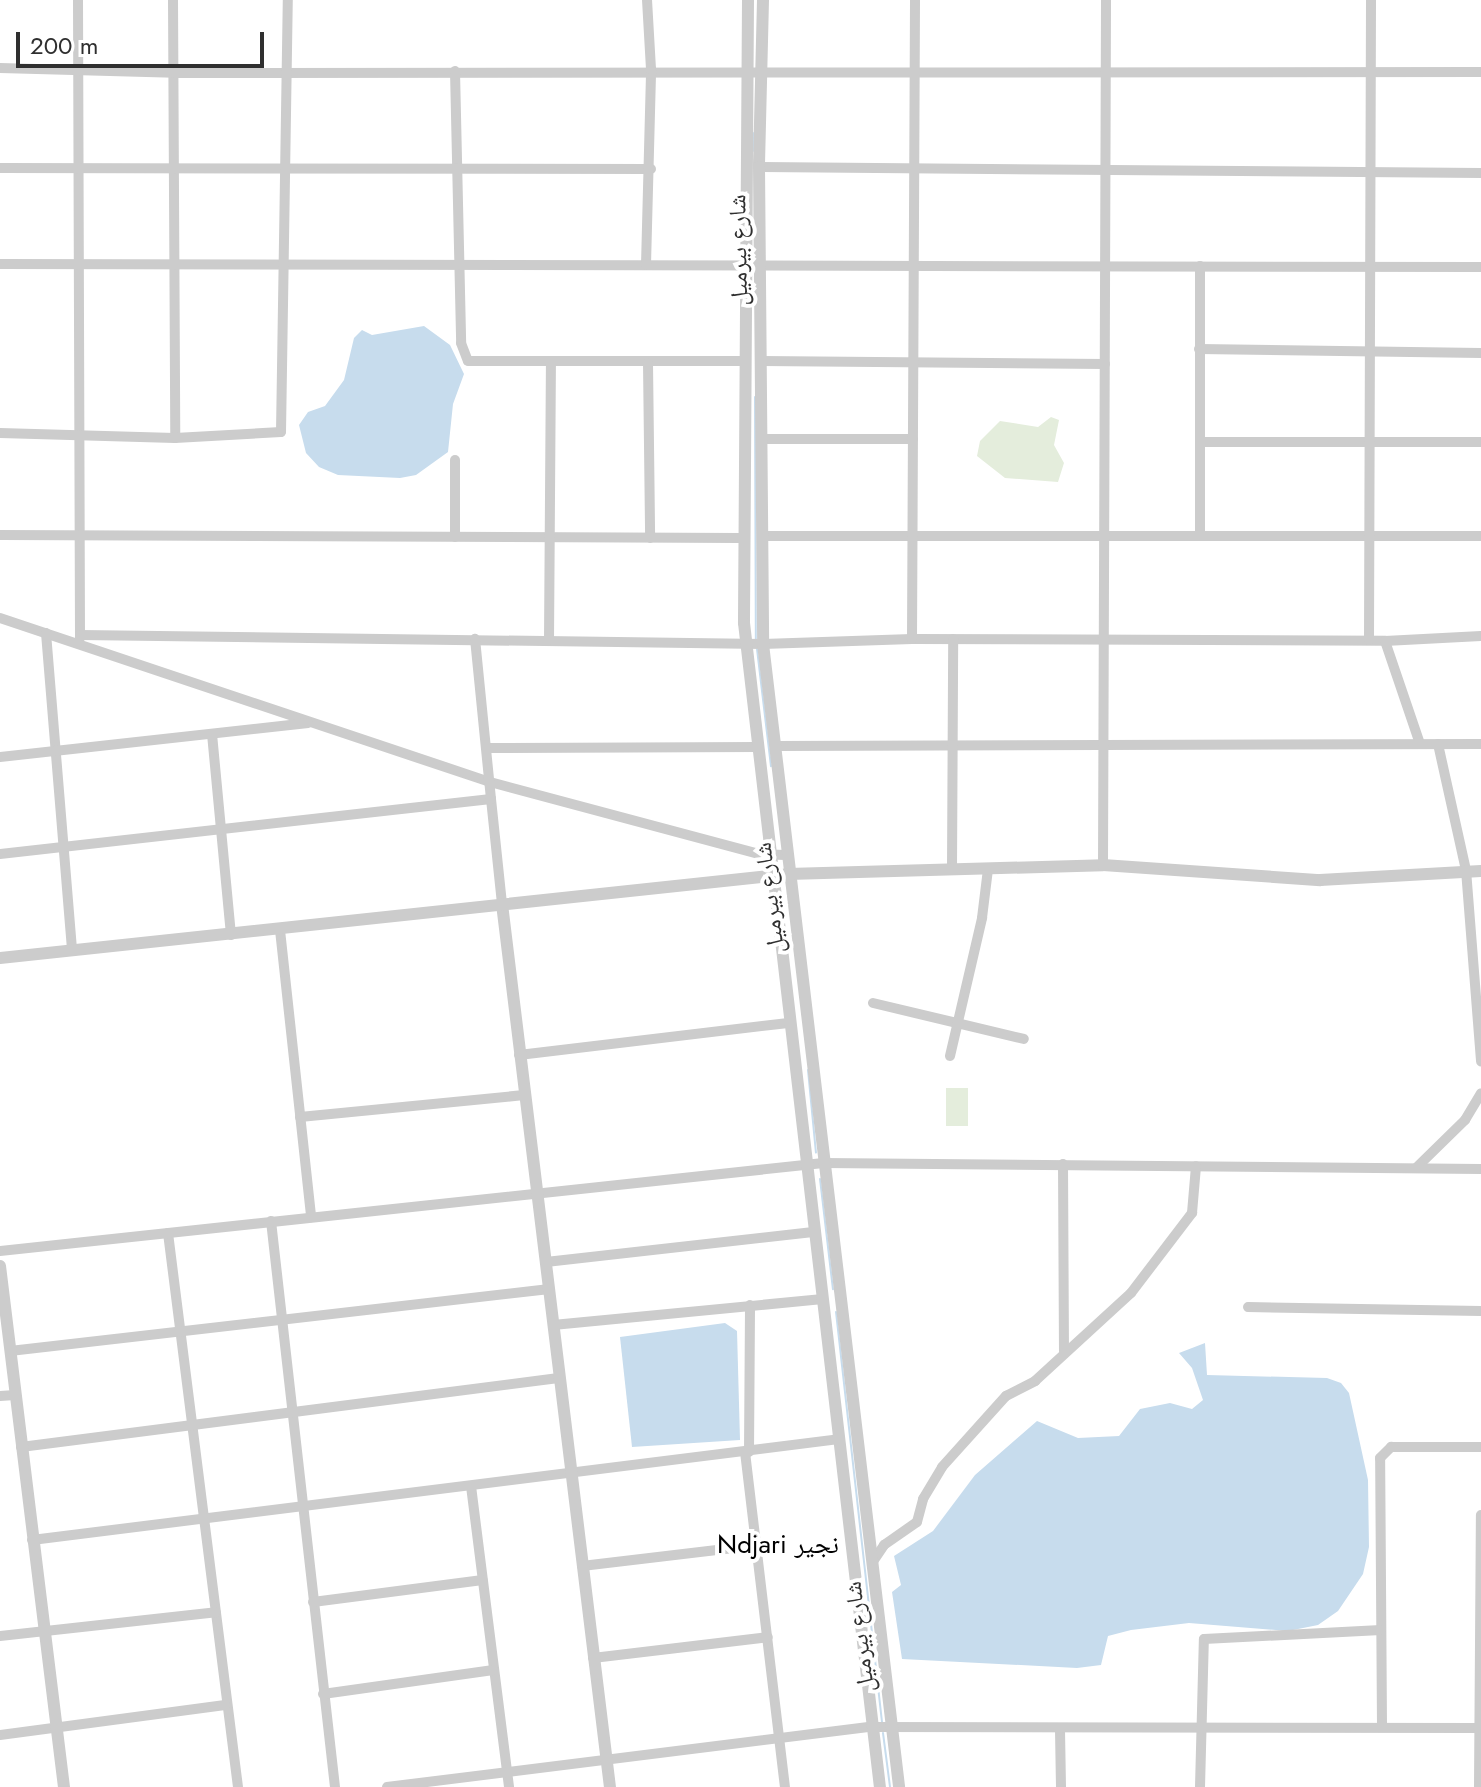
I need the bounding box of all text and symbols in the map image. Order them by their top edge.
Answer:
scale bar [20,16,268,66]
text: 200 m [30,28,98,63]
street label: شارع بيرميل [723,194,753,306]
street label: شارع بيرميل [748,841,790,955]
district label: Ndjari نجير [717,1529,839,1561]
street label: شارع بيرميل [838,1580,880,1694]

